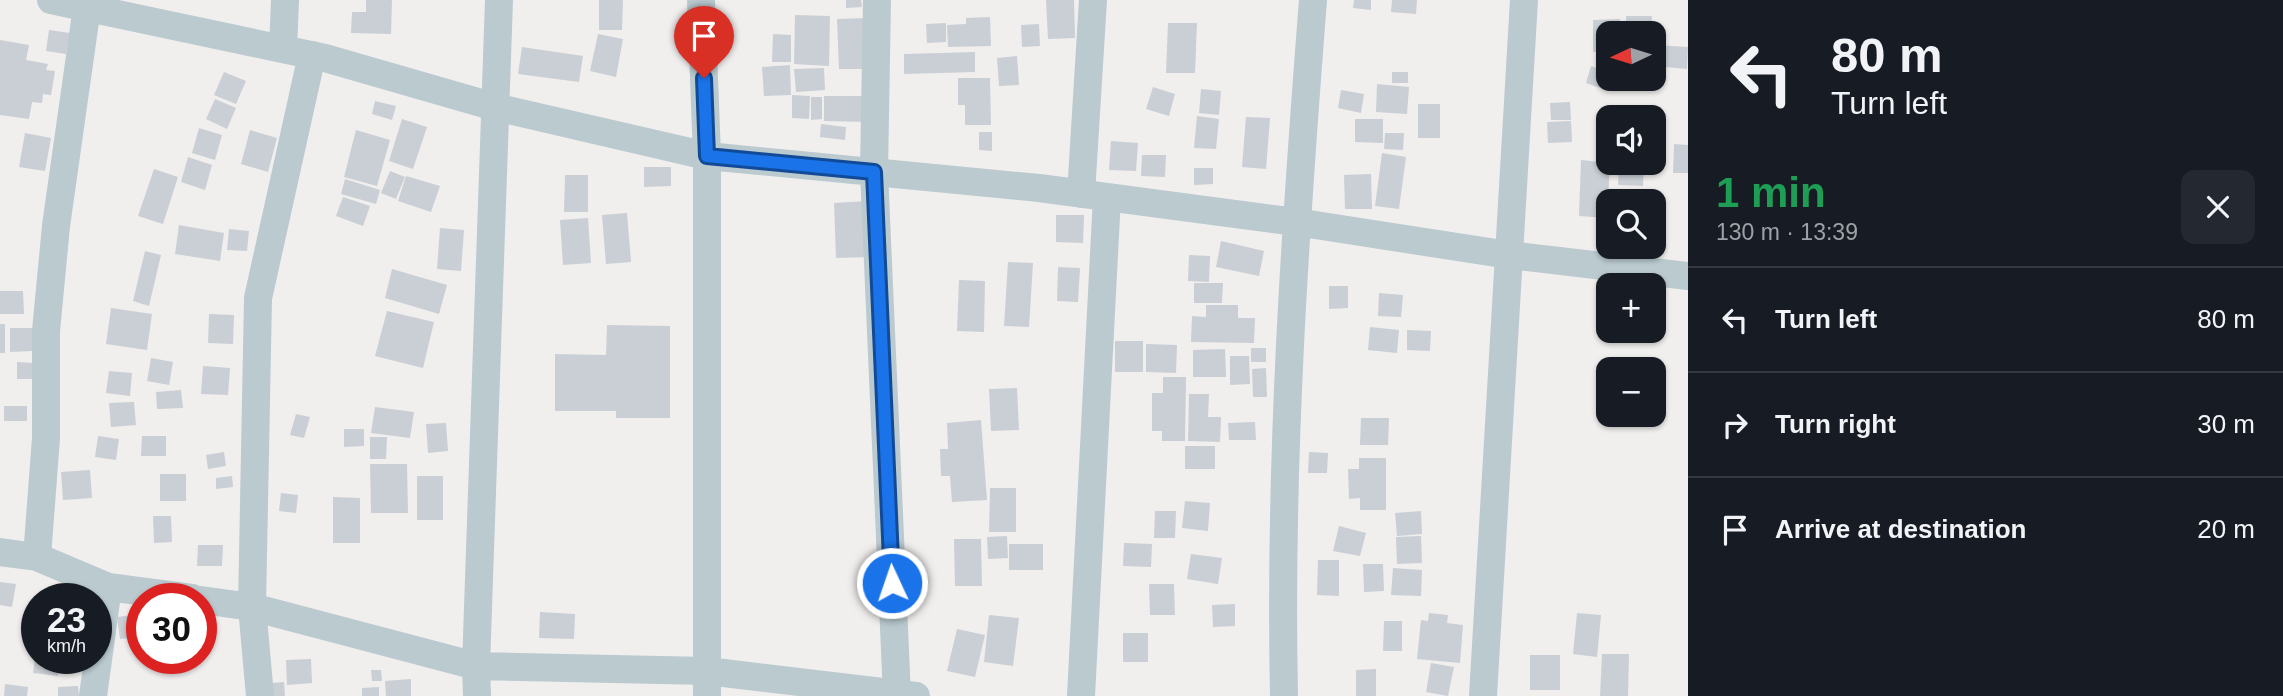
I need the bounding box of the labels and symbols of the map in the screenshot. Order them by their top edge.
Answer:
pin [674,6,734,78]
north arrow [1596,21,1666,91]
position arrow [855,546,929,620]
speed limit sign: 30 [126,583,217,674]

